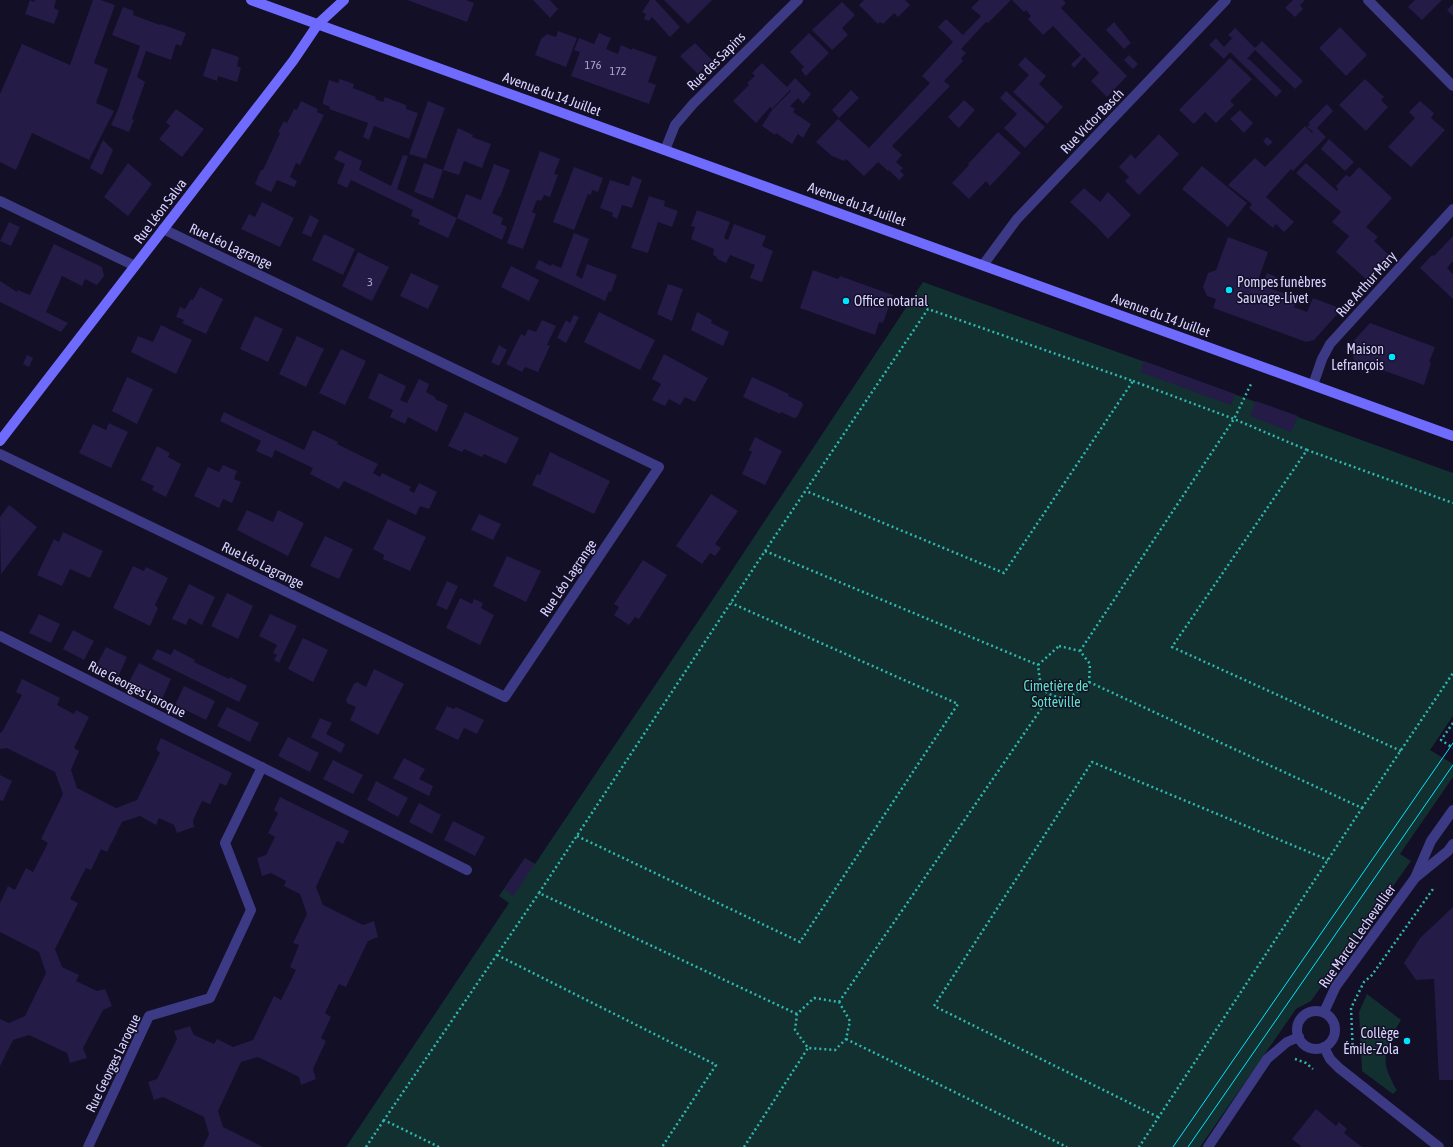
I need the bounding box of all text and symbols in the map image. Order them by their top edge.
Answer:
street label: Rue des Sapins [684,28,749,93]
house number: 176 [585,58,602,72]
house number: 172 [610,64,626,78]
street label: Avenue du 14 Juillet [501,69,603,119]
street label: Rue Victor Basch [1057,85,1127,157]
street label: Rue Léon Salva [130,175,190,247]
street label: Avenue du 14 Juillet [806,179,908,229]
street label: Rue Léo Lagrange [187,220,275,272]
street label: Rue Arthur Mary [1333,248,1400,320]
place label: Pompes funèbres Sauvage-Livet [1237,274,1326,306]
house number: 3 [367,275,373,289]
marker: Pompes funèbres Sauvage-Livet [1224,285,1234,295]
street label: Avenue du 14 Juillet [1110,290,1212,340]
place label: Office notarial [854,293,928,309]
marker: Office notarial [841,296,851,306]
place label: Maison Lefrançois [1331,341,1384,373]
marker: Maison Lefrançois [1387,352,1397,362]
street label: Rue Léo Lagrange [536,536,600,620]
street label: Rue Léo Lagrange [219,538,307,592]
street label: Rue Georges Laroque [86,657,188,721]
park label: Cimetière de Sotteville [1024,678,1088,710]
street label: Rue Marcel Lechevallier [1315,881,1399,991]
street label: Rue Georges Laroque [82,1011,144,1115]
place label: Collège Émile-Zola [1343,1025,1399,1057]
marker: Collège Émile-Zola [1402,1036,1412,1046]

